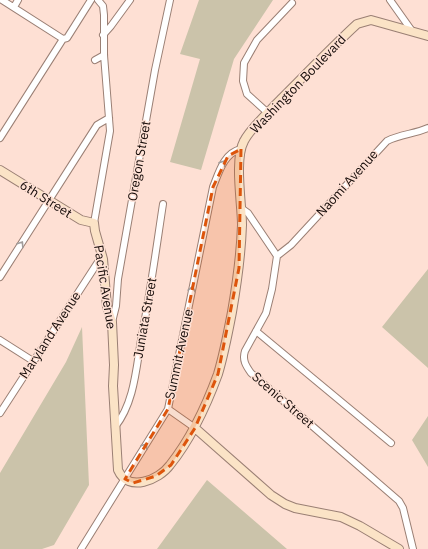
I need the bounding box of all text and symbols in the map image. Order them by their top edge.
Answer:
street label: Washington Boulevard [246,31,350,137]
street label: Oregon Street [124,120,154,202]
street label: Naomi Avenue [312,146,382,220]
one-way arrow [219,160,226,167]
street label: 6th Street [17,176,75,222]
one-way arrow [16,241,24,248]
street label: Pacific Avenue [90,244,120,330]
street label: Juniata Street [130,276,160,360]
one-way arrow [188,286,196,292]
street label: Maryland Avenue [15,288,85,382]
street label: Summit Avenue [161,307,197,401]
street label: Scenic Street [248,368,318,432]
one-way arrow [140,443,148,450]

